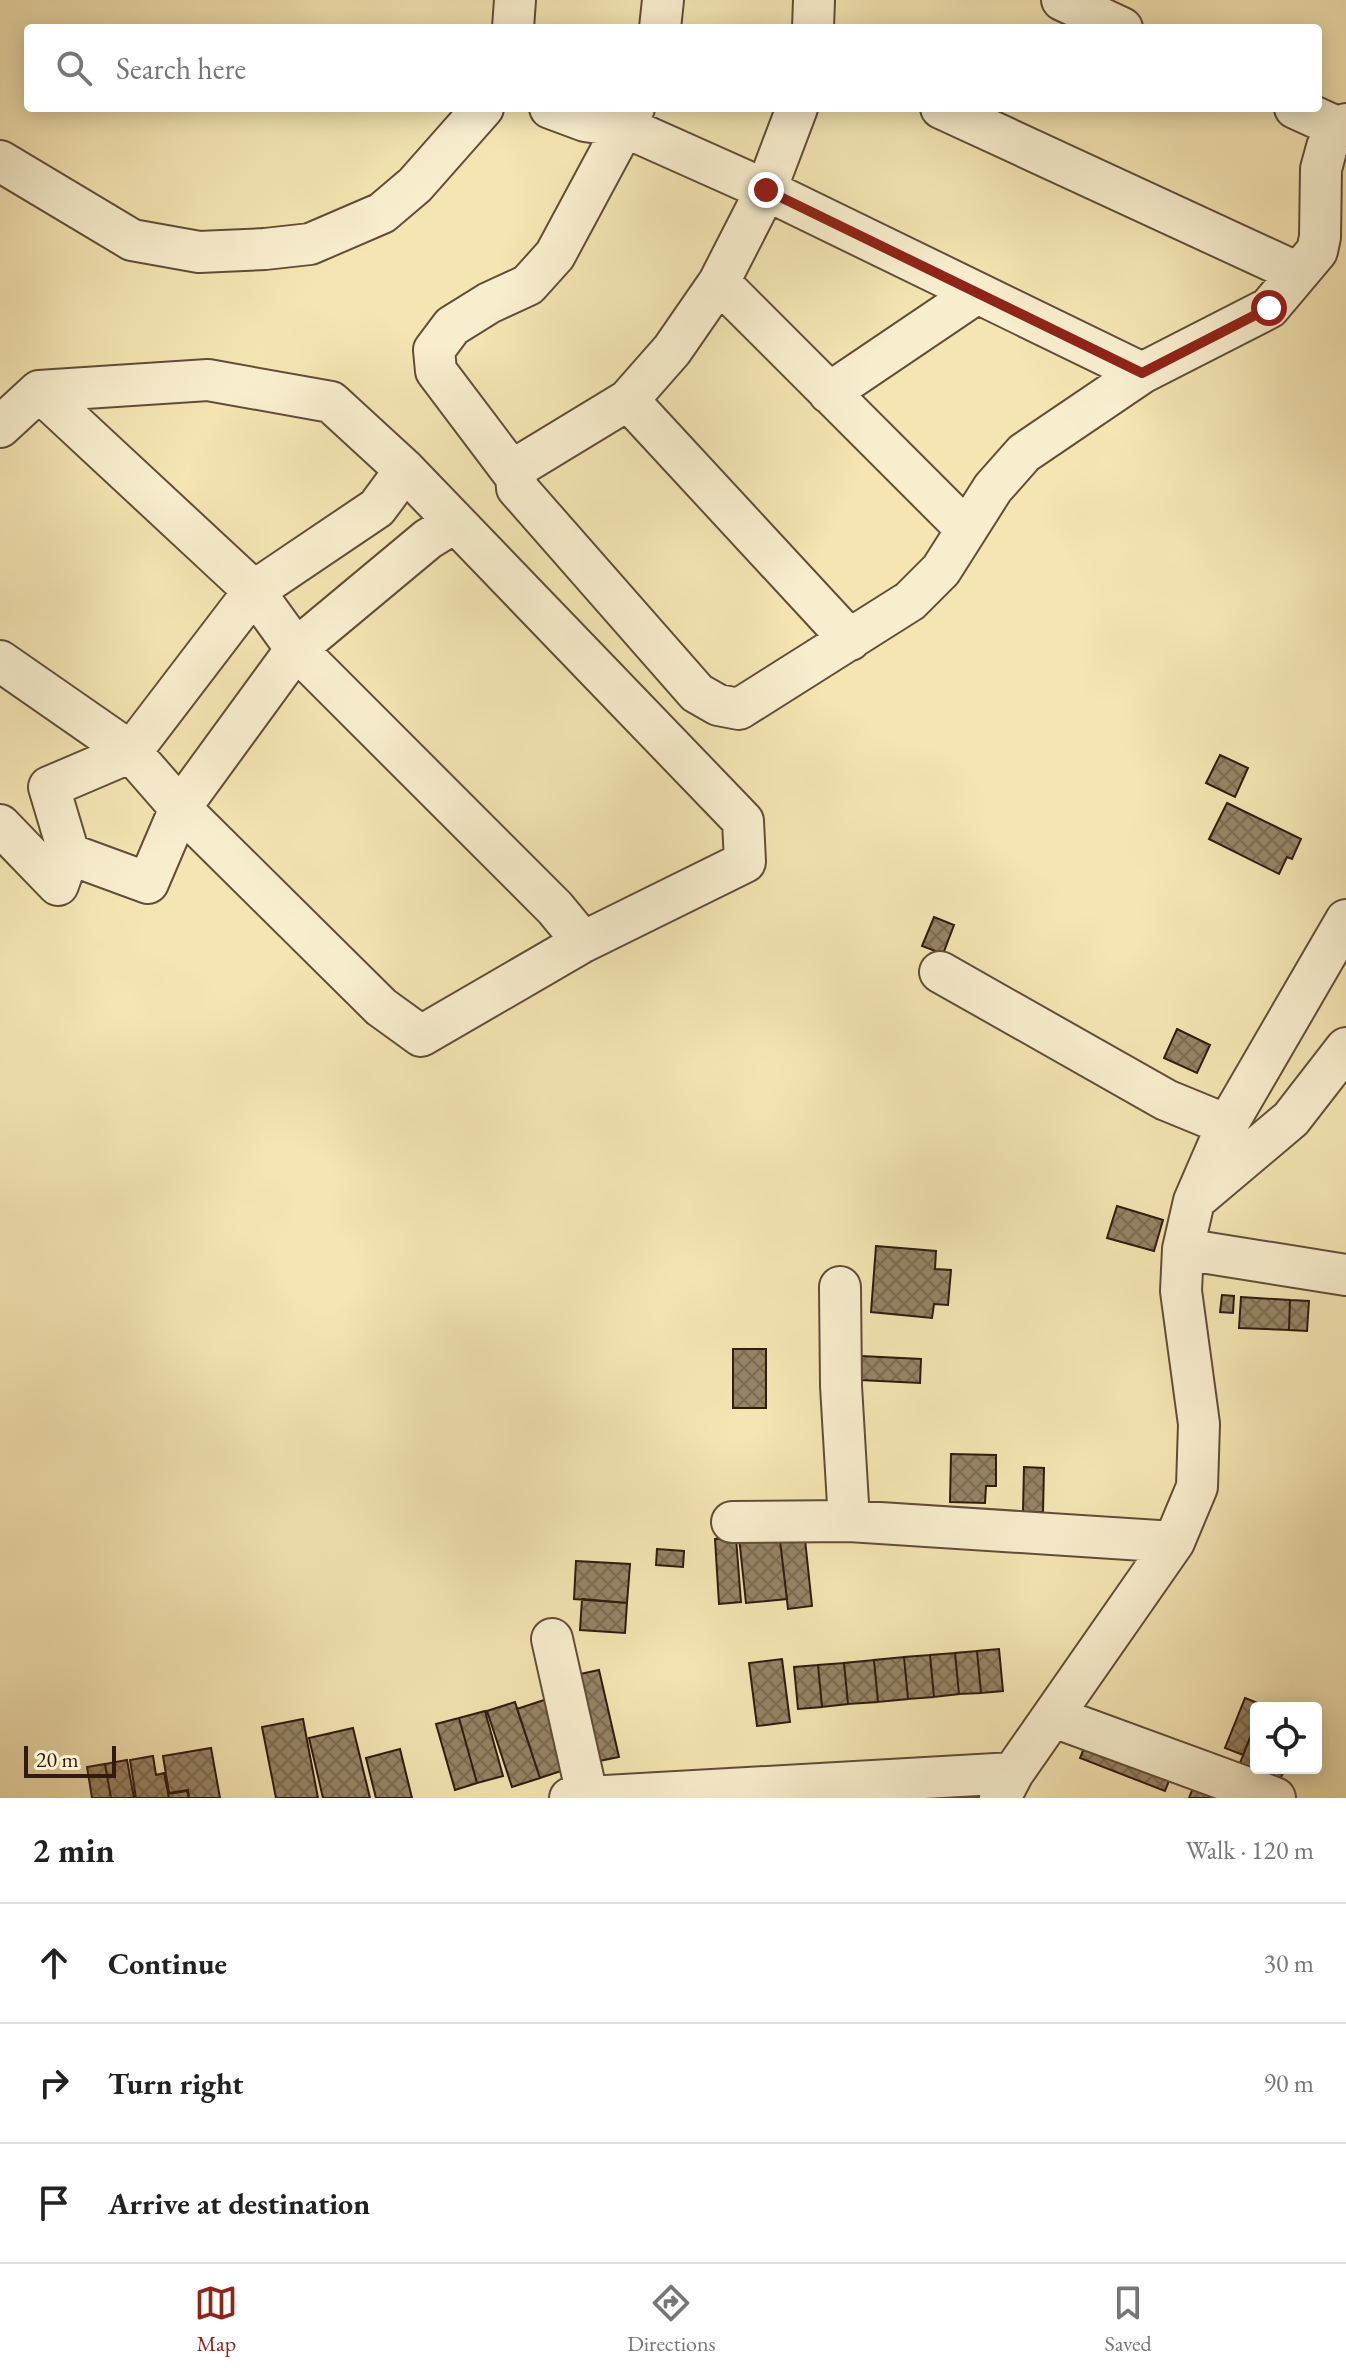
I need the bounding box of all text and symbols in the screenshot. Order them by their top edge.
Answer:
search box [24,24,1322,112]
icon: search [52,46,96,90]
text: Search here [116,49,246,88]
route end [748,172,784,208]
route start [1251,290,1287,326]
map controls [1250,1702,1322,1774]
button: locate [1250,1702,1322,1774]
scale bar [24,1742,116,1778]
text: 20 m [36,1745,79,1774]
text: 2 min [32,1828,115,1872]
text: Walk · 120 m [1186,1833,1314,1867]
icon: ahead [32,1941,76,1985]
text: Continue [108,1944,227,1983]
text: 30 m [1264,1946,1314,1980]
icon: right [32,2061,76,2105]
text: Turn right [108,2064,244,2103]
text: 90 m [1264,2066,1314,2100]
icon: arrive [32,2181,76,2225]
text: Arrive at destination [108,2184,370,2223]
tab: Map [194,2281,238,2358]
tab: Directions [627,2281,716,2358]
tab: Saved [1104,2281,1152,2358]

